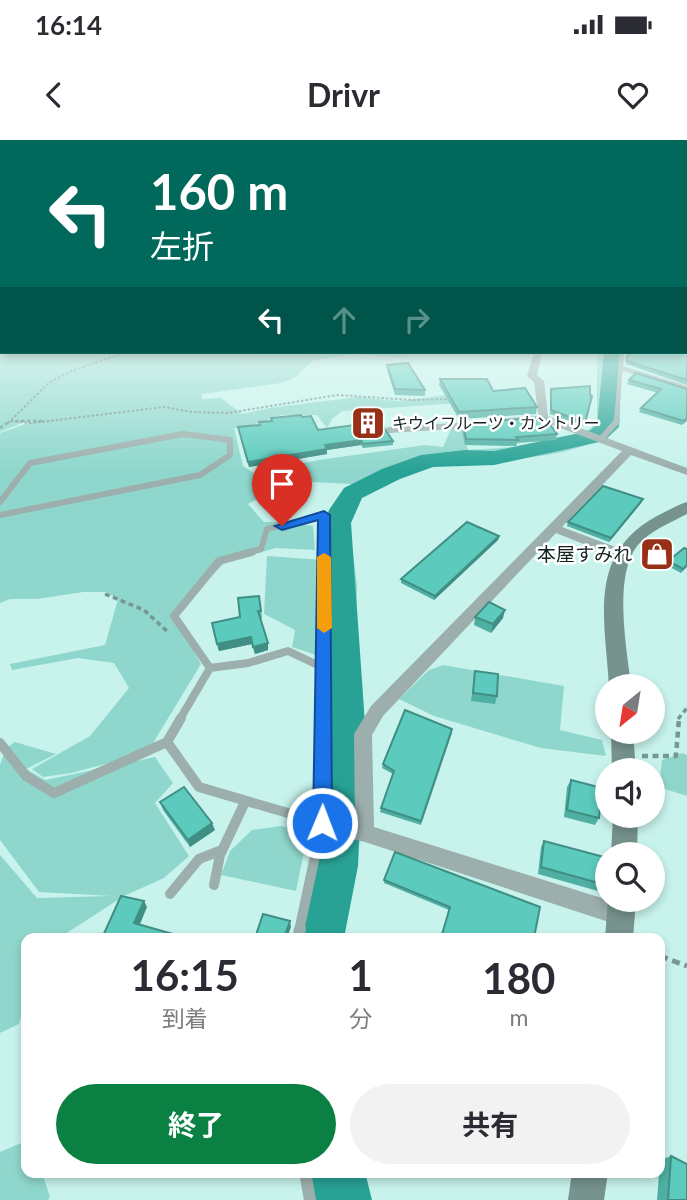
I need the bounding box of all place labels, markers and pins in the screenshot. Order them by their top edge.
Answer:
building icon: キウイフルーツ・カントリー [349,404,387,442]
place label: キウイフルーツ・カントリー [392,413,600,432]
pin [252,454,312,526]
shop icon: 本屋すみれ [638,535,676,573]
place label: 本屋すみれ [537,542,632,565]

